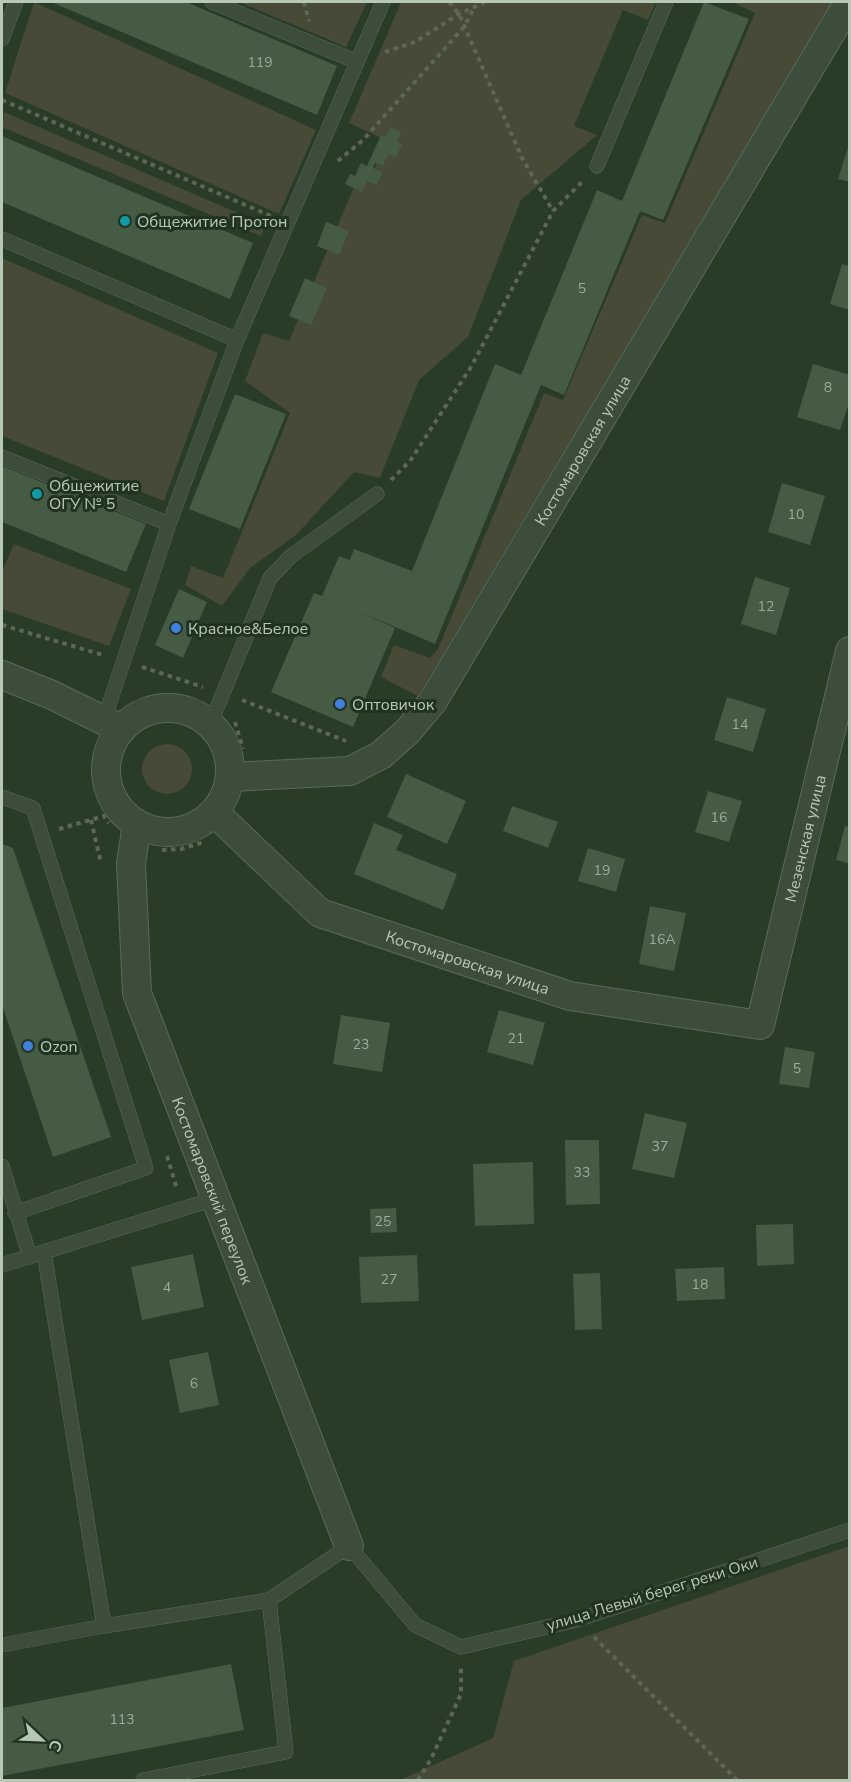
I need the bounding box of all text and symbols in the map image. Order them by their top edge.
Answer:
house number: 119 [247,53,273,72]
place label: Общежитие Протон [137,211,287,233]
marker: Общежитие Протон [118,214,132,228]
house number: 5 [578,279,586,298]
street label: Костомаровская улица [530,371,636,530]
house number: 8 [824,378,832,397]
place label: Общежитие ОГУ № 5 [49,475,139,515]
marker: Общежитие ОГУ № 5 [30,487,44,501]
house number: 10 [788,505,804,524]
house number: 12 [758,597,774,616]
place label: Красное&Белое [188,618,308,640]
marker: Красное&Белое [169,621,183,635]
place label: Оптовичок [352,694,435,716]
marker: Оптовичок [333,697,347,711]
house number: 14 [732,715,748,734]
street label: Мезенская улица [780,773,832,905]
house number: 16 [711,808,727,827]
house number: 19 [594,861,610,880]
street label: Костомаровская улица [383,926,552,1000]
house number: 16А [648,930,676,949]
house number: 21 [508,1029,524,1048]
house number: 23 [353,1035,369,1054]
place label: Ozon [40,1036,78,1058]
marker: Ozon [21,1039,35,1053]
house number: 5 [793,1059,801,1078]
street label: Костомаровский переулок [166,1094,258,1288]
house number: 37 [652,1137,668,1156]
house number: 33 [574,1163,590,1182]
house number: 25 [375,1212,391,1231]
house number: 27 [381,1270,397,1289]
house number: 18 [692,1275,708,1294]
house number: 4 [163,1278,171,1297]
house number: 6 [190,1374,198,1393]
street label: улица Левый берег реки Оки [544,1551,761,1637]
north arrow [12,1710,72,1770]
house number: 113 [109,1710,135,1729]
text: С [43,1736,67,1755]

